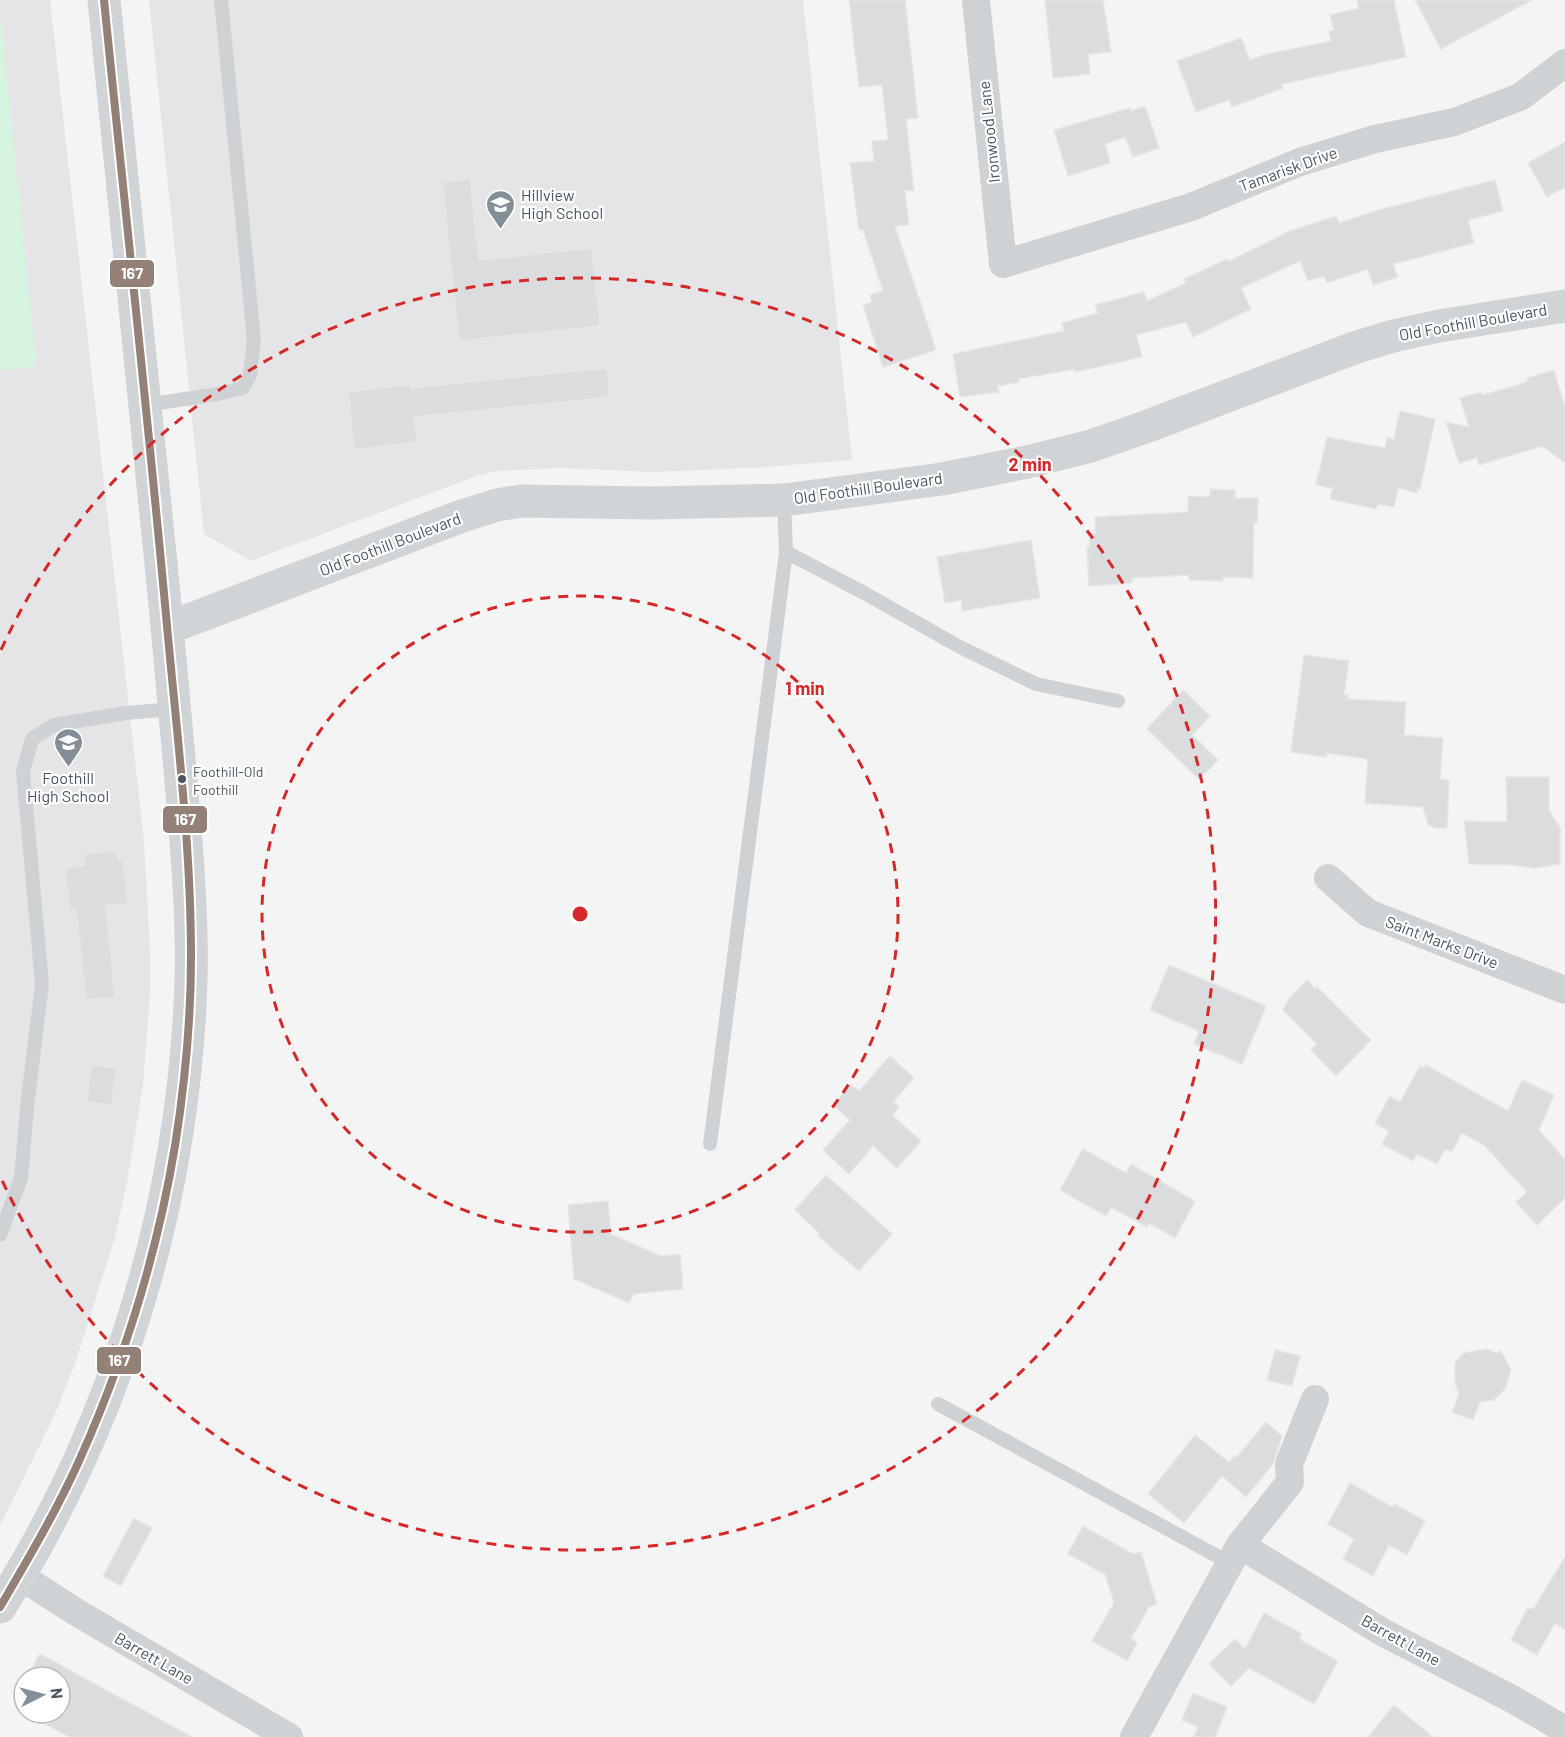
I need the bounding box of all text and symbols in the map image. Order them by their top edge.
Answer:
street label: Ironwood Lane [974,80,1003,184]
street label: Tamarisk Drive [1236,142,1339,195]
place label: Hillview High School [521,185,603,222]
school or university icon: Hillview High School [484,188,516,230]
line badge: 167 [109,259,155,288]
text: 167 [121,263,143,282]
street label: Old Foothill Boulevard [1397,299,1548,344]
text: 2 min [1008,453,1052,475]
street label: Old Foothill Boulevard [792,468,943,507]
street label: Old Foothill Boulevard [316,508,463,579]
text: 1 min [785,677,825,699]
school or university icon: Foothill High School [52,726,84,768]
place label: Foothill-Old Foothill [193,763,263,798]
place label: Foothill High School [27,768,109,805]
marker: Foothill-Old Foothill [176,773,188,785]
line badge: 167 [162,805,208,834]
text: 167 [174,809,196,828]
centre of rings [570,904,590,924]
street label: Saint Marks Drive [1383,911,1501,972]
line badge: 167 [96,1346,142,1375]
text: 167 [108,1350,130,1369]
street label: Barrett Lane [1358,1610,1444,1669]
street label: Barrett Lane [112,1628,197,1688]
north arrow [12,1665,72,1725]
text: N [47,1687,67,1700]

